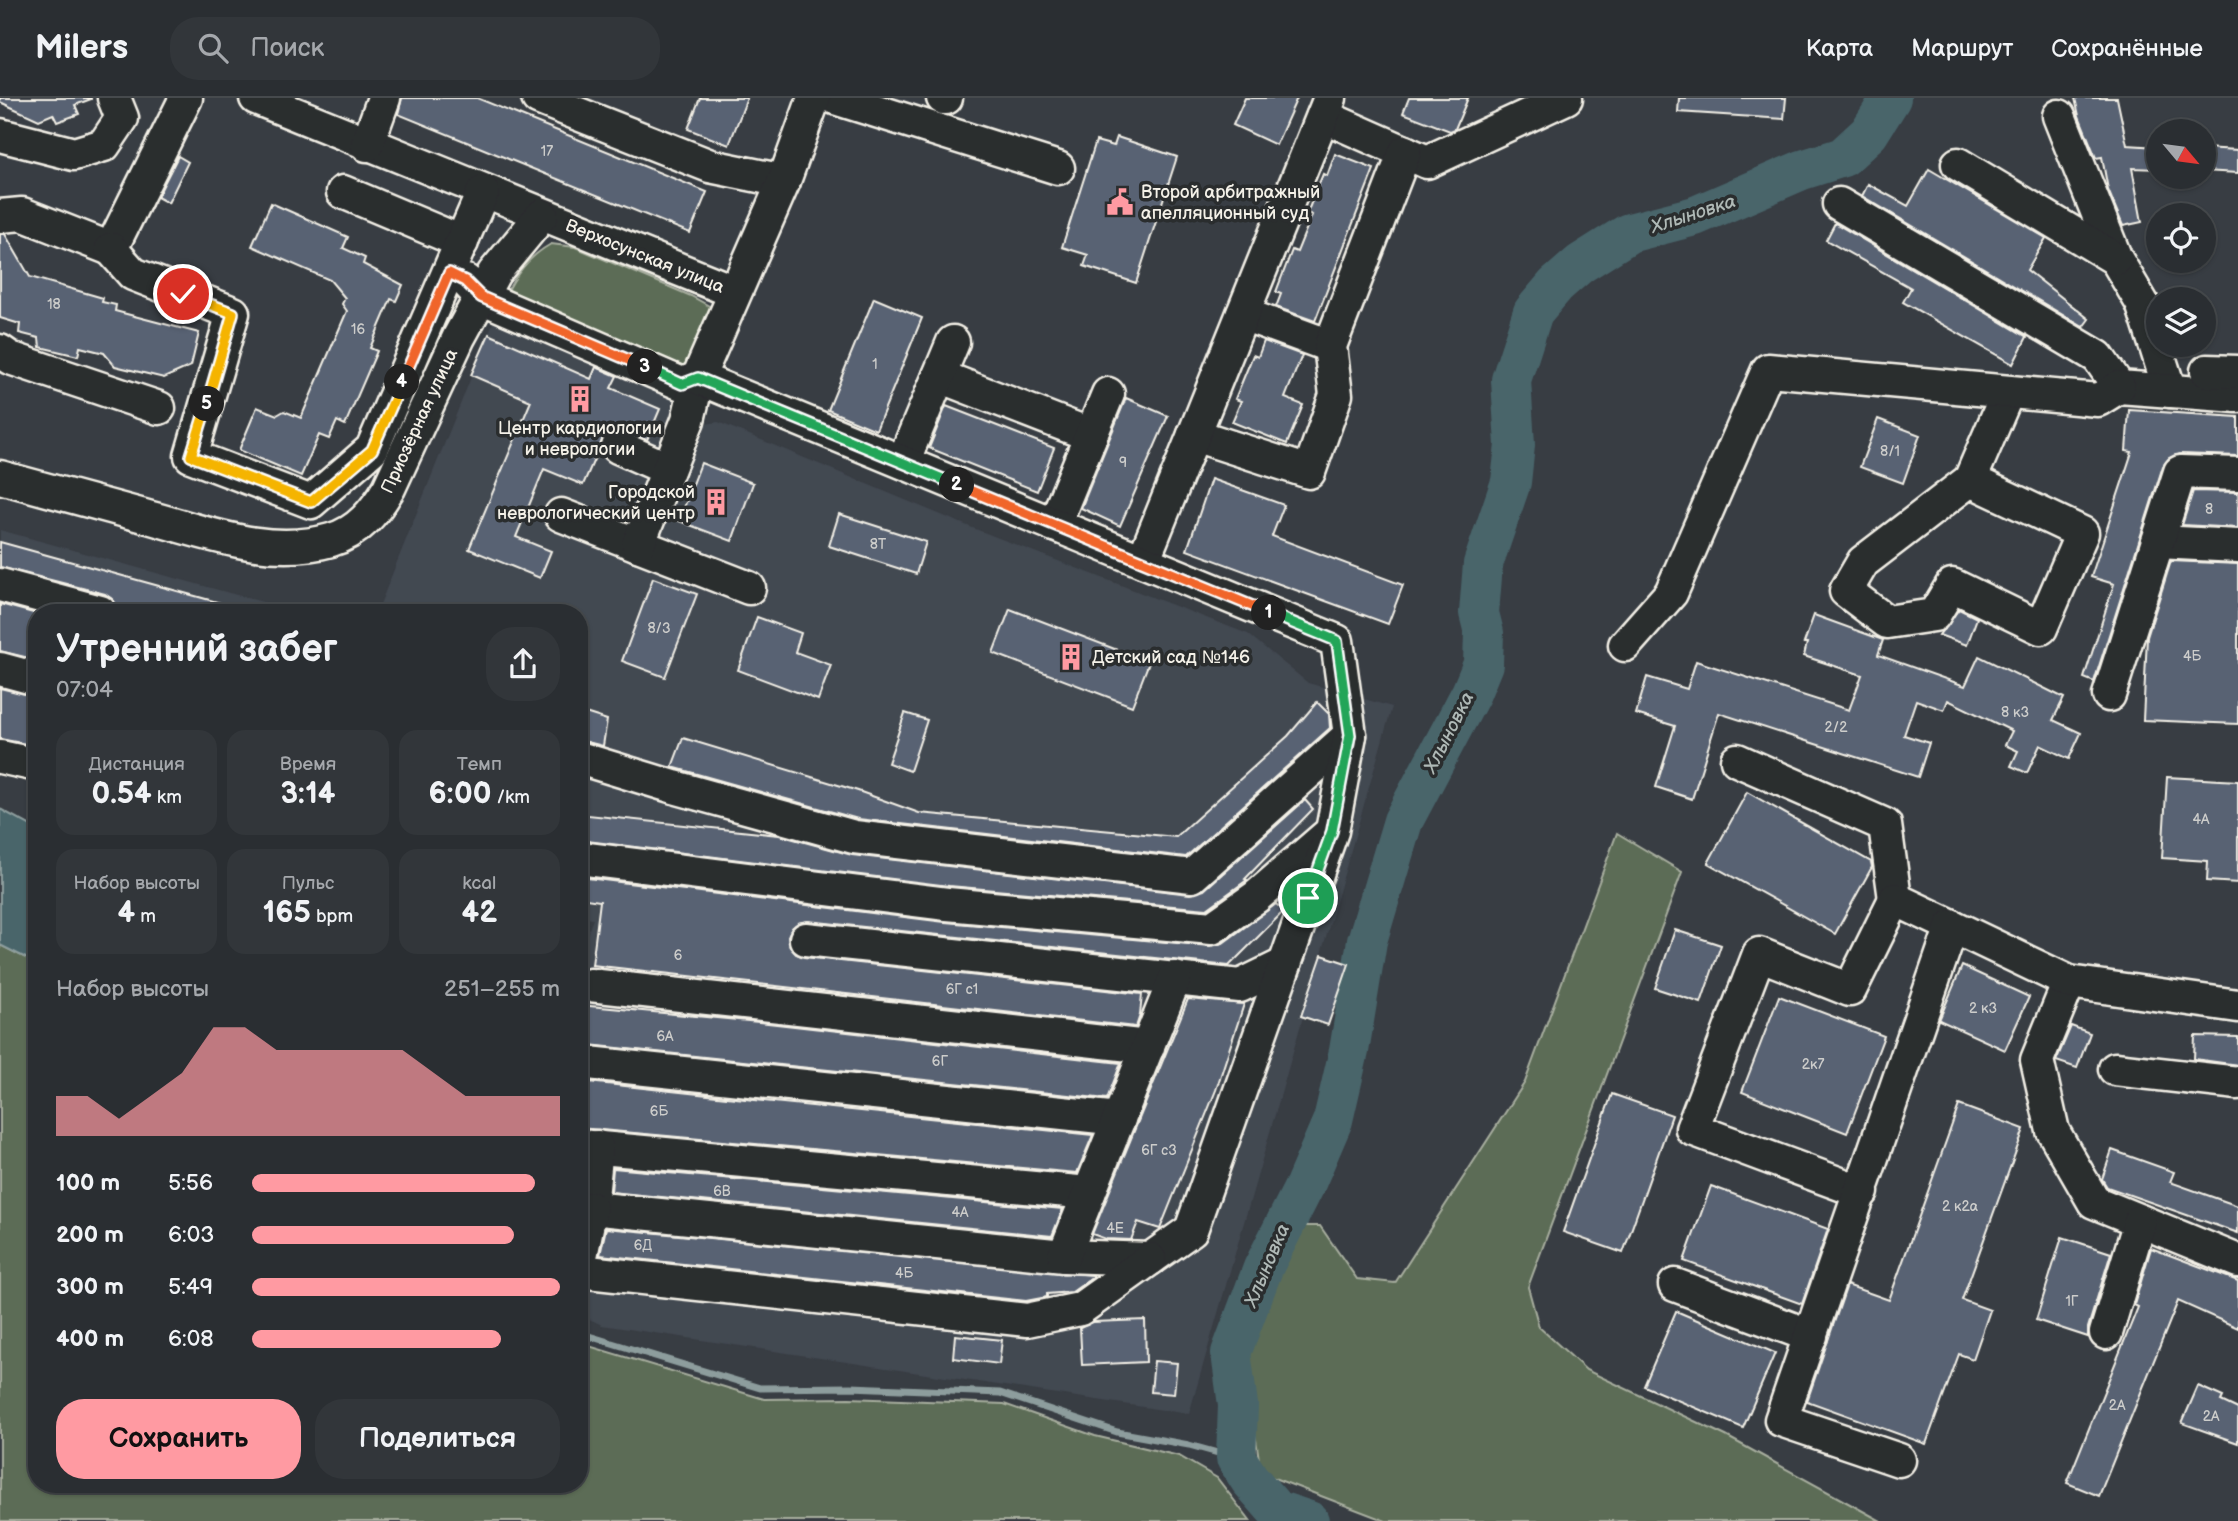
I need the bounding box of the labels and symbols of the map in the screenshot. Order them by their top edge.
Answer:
north arrow [2146,119,2216,189]
house number: 17 [541,143,553,160]
place label: Второй арбитражный апелляционный суд [1141,182,1320,224]
public building icon: Второй арбитражный апелляционный суд [1105,187,1135,217]
water label: Хлыновка [1647,190,1739,239]
street label: Верхосунская улица [562,215,728,298]
pin [153,264,213,324]
house number: 18 [47,296,61,313]
house number: 16 [351,321,365,338]
street label: Приозёрная улица [377,345,462,497]
pin: 3 [628,350,662,384]
house number: 1 [872,356,878,373]
pin: 4 [384,364,420,400]
building icon: Центр кардиологии и неврологии [565,384,595,414]
pin: 5 [190,386,224,422]
place label: Центр кардиологии и неврологии [498,418,662,460]
house number: 8/1 [1880,443,1900,460]
house number: 9 [1119,454,1127,471]
pin: 2 [940,468,974,502]
place label: Городской неврологический центр [497,482,695,524]
building icon: Городской неврологический центр [701,487,731,517]
house number: 8 [2205,501,2213,518]
house number: 8Т [870,536,887,553]
pin: 1 [1252,596,1286,630]
house number: 8/3 [647,620,671,637]
building icon: Детский сад №146 [1056,642,1086,672]
place label: Детский сад №146 [1092,647,1250,668]
house number: 4Б [2183,648,2201,665]
water label: Хлыновка [1419,688,1480,778]
house number: 8 к3 [2001,704,2029,721]
house number: 2/2 [1825,719,1848,736]
house number: 4А [2192,811,2210,828]
pin [1278,868,1338,928]
house number: 6 [674,947,683,964]
house number: 6Г с1 [946,981,978,998]
house number: 2 к3 [1969,1000,1997,1017]
house number: 6А [656,1028,674,1045]
house number: 6Г [932,1053,948,1070]
house number: 2к7 [1802,1056,1824,1073]
house number: 6Б [650,1103,668,1120]
house number: 6Г с3 [1141,1142,1177,1159]
house number: 6В [713,1183,731,1200]
house number: 2 к2а [1942,1198,1979,1215]
house number: 4А [951,1204,969,1221]
house number: 4Е [1106,1220,1124,1237]
water label: Хлыновка [1239,1221,1295,1311]
house number: 6Д [634,1237,652,1254]
house number: 4Б [895,1265,913,1282]
house number: 1Г [2065,1293,2079,1310]
house number: 2А [2109,1397,2126,1414]
house number: 2А [2203,1408,2220,1425]

